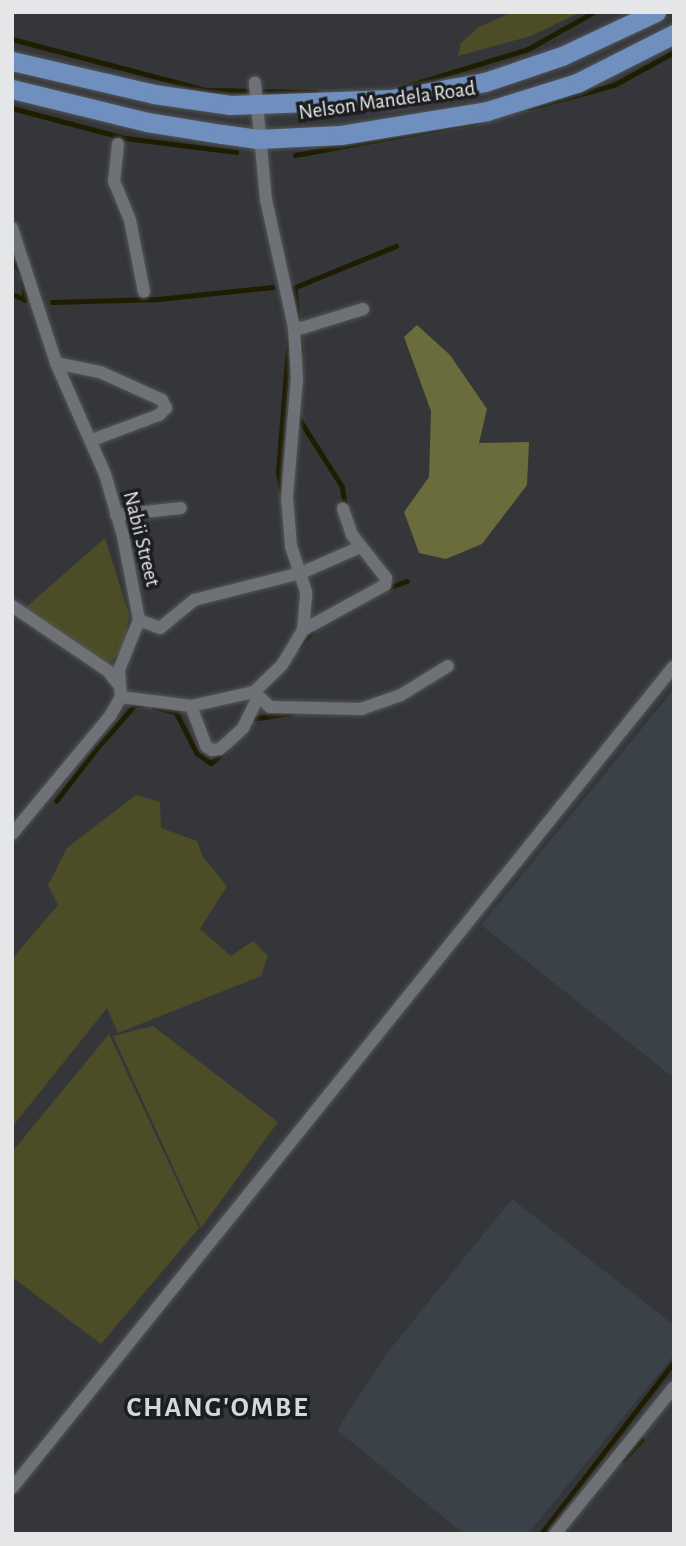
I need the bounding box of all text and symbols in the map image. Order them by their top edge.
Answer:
street label: Nelson Mandela Road [297,76,477,126]
street label: Nabii Street [117,489,165,589]
district label: CHANG'OMBE [128,1391,308,1425]

